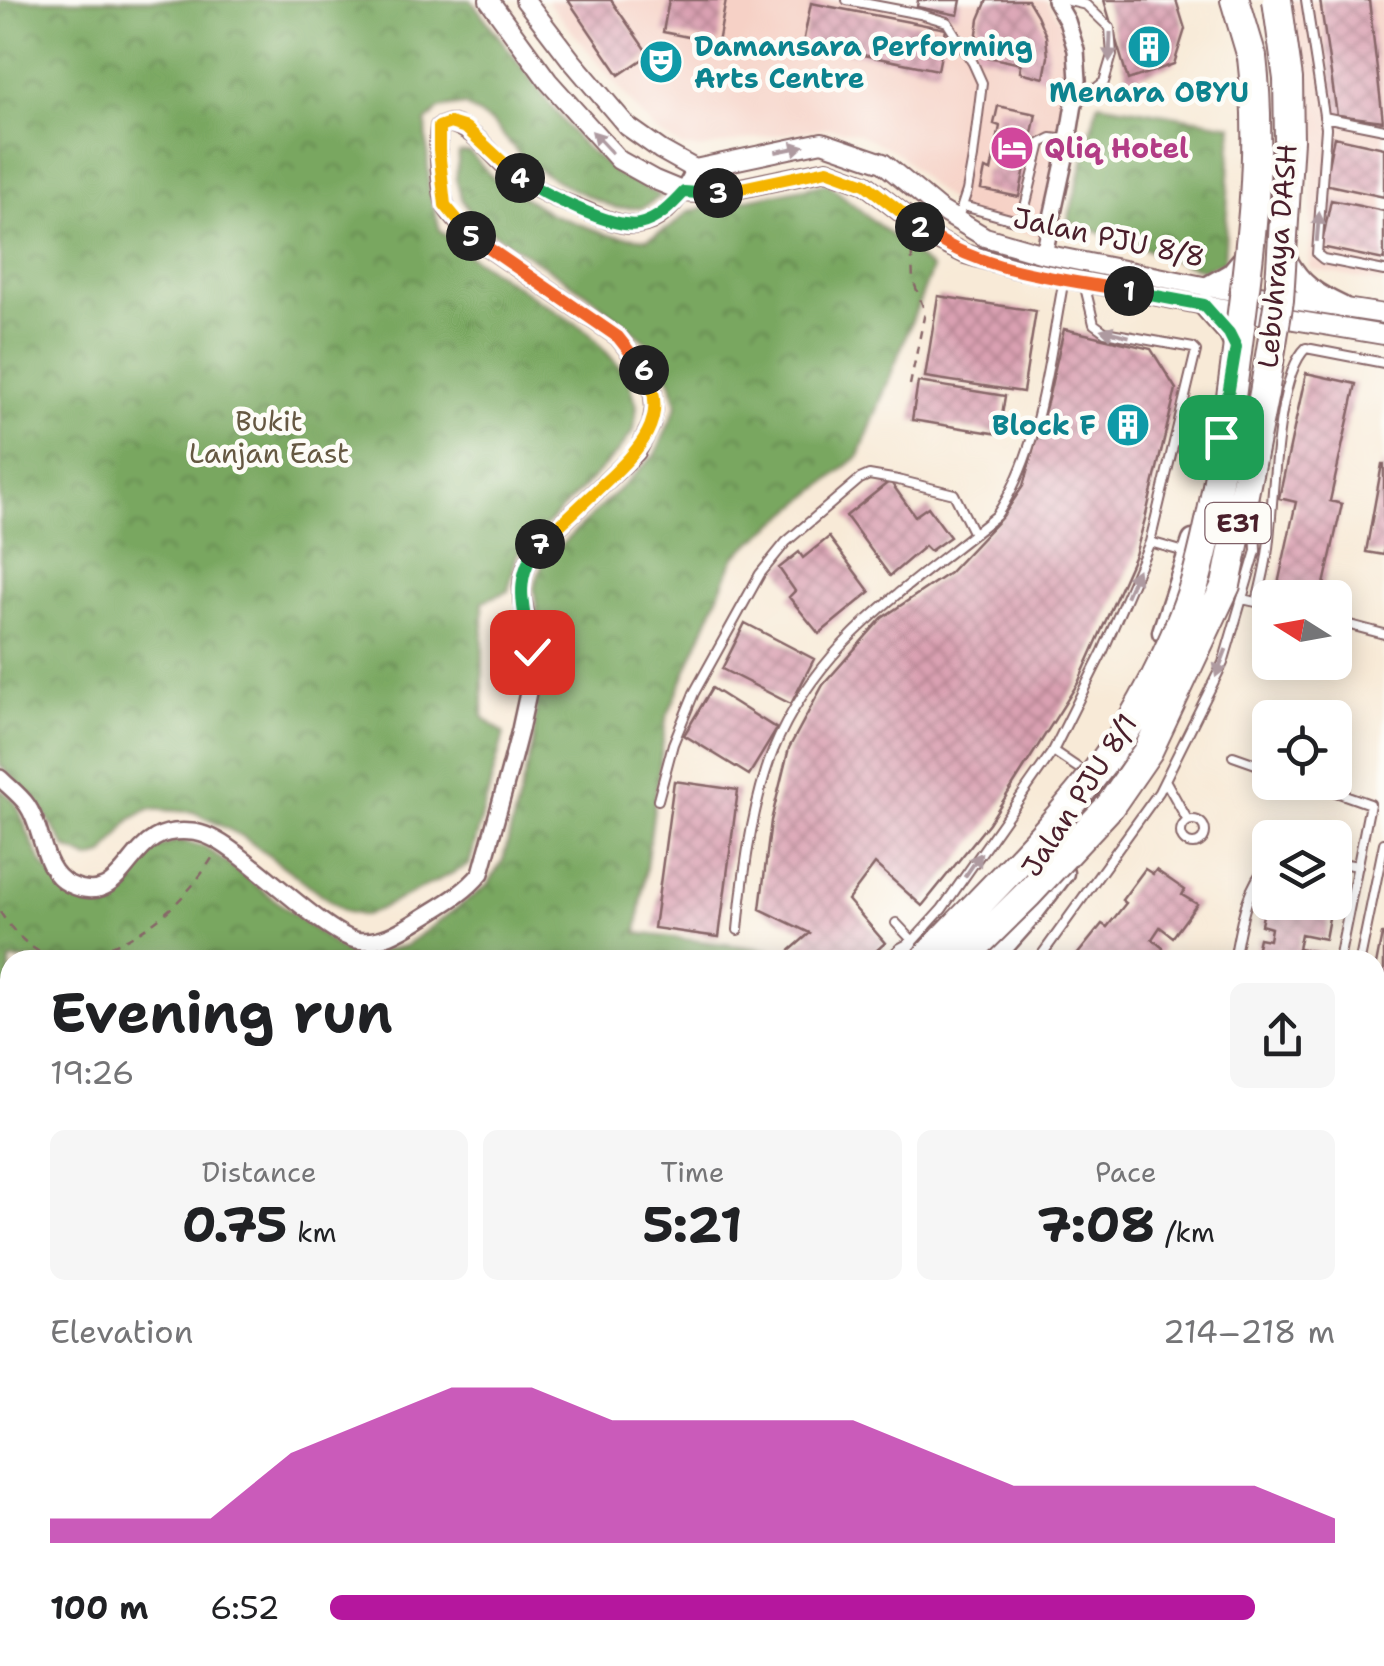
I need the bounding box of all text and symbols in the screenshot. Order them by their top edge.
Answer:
building icon: Menara OBYU [1126,24,1172,70]
place label: Damansara Performing Arts Centre [694,27,1033,97]
one-way arrow [1101,32,1117,64]
theatre icon: Damansara Performing Arts Centre [638,39,684,85]
place label: Menara OBYU [1049,73,1249,111]
hotel icon: Qliq Hotel [989,125,1035,171]
place label: Qliq Hotel [1044,129,1189,167]
one-way arrow [591,130,614,154]
one-way arrow [775,141,806,156]
street label: Lebuhraya DASH [1248,142,1306,370]
pin: 4 [495,153,545,203]
text: 4 [510,159,530,197]
pin: 3 [693,168,743,218]
text: 3 [708,174,728,212]
street label: Jalan PJU 8/8 [1010,198,1208,276]
pin: 2 [895,202,945,252]
text: 2 [910,208,930,246]
pin: 5 [446,211,496,261]
one-way arrow [1310,211,1326,243]
text: 5 [462,217,480,255]
pin: 1 [1104,266,1154,316]
text: 1 [1123,272,1135,310]
one-way arrow [1100,324,1131,340]
pin: 6 [619,345,669,395]
text: 6 [634,351,654,389]
pin [1179,395,1264,480]
park label: Bukit Lanjan East [189,402,349,472]
building icon: Block F [1105,402,1151,448]
place label: Block F [992,406,1096,444]
icon: arrive [1194,410,1249,465]
road number: E31 [1206,503,1270,543]
pin: 7 [515,519,565,569]
text: 7 [530,525,550,563]
one-way arrow [1124,568,1140,598]
north arrow [1252,580,1352,680]
map controls [1252,580,1352,920]
pin [490,610,575,695]
icon: check [505,625,560,680]
one-way arrow [1213,648,1229,678]
button: locate [1252,700,1352,800]
street label: Jalan PJU 8/1 [1012,706,1146,884]
button: layers [1252,820,1352,920]
one-way arrow [963,852,982,878]
text: Evening run [50,976,393,1050]
button: share [1230,983,1335,1088]
text: 19:26 [50,1051,134,1094]
text: Distance [202,1153,317,1191]
text: Time [660,1153,725,1191]
text: Pace [1095,1153,1157,1191]
text: 0.75 [182,1191,287,1258]
text: 5:21 [642,1191,743,1258]
text: 7:08 [1037,1191,1155,1258]
text: km [287,1213,337,1251]
text: /km [1155,1213,1215,1251]
text: Elevation [50,1310,193,1353]
text: 214–218 m [1163,1310,1335,1353]
text: 100 m [50,1586,149,1629]
text: 6:52 [210,1586,280,1629]

